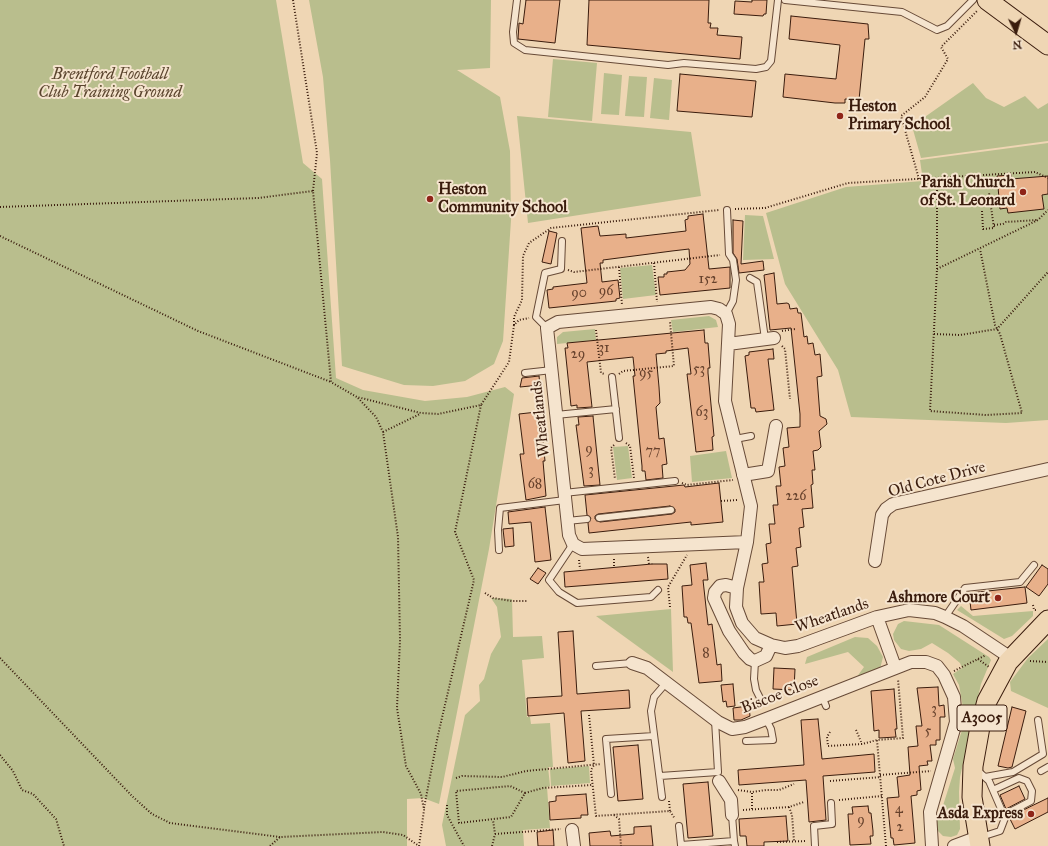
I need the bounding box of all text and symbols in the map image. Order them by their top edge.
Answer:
north arrow [996,12,1036,52]
text: N [1012,38,1022,51]
park label: Brentford Football Club Training Ground [38,65,182,103]
place label: Heston Primary School [848,97,950,135]
marker: Heston Primary School [835,111,845,121]
place label: Parish Church of St. Leonard [920,173,1015,211]
place label: Heston Community School [438,180,567,218]
marker: Parish Church of St. Leonard [1018,187,1028,197]
marker: Heston Community School [425,194,435,204]
house number: 152 [699,272,717,288]
house number: 96 [599,284,613,300]
house number: 90 [571,286,587,302]
house number: 31 [598,341,610,357]
house number: 29 [571,347,585,363]
house number: 53 [693,362,705,378]
house number: 95 [639,366,653,382]
street label: Wheatlands [527,380,555,458]
house number: 63 [696,405,708,421]
house number: 9 [585,442,593,458]
house number: 77 [646,444,660,460]
street label: Old Cote Drive [886,458,988,502]
house number: 3 [588,463,594,479]
house number: 68 [528,477,542,493]
house number: 226 [786,489,806,505]
place label: Ashmore Court [888,588,990,608]
marker: Ashmore Court [993,593,1003,603]
street label: Wheatlands [793,594,871,638]
house number: 8 [702,646,710,662]
street label: Biscoe Close [738,671,822,719]
house number: 3 [931,702,937,718]
road number: A3005 [957,705,1007,731]
house number: 5 [925,724,931,740]
house number: 4 [895,802,903,818]
place label: Asda Express [937,804,1023,824]
marker: Asda Express [1026,809,1036,819]
house number: 9 [857,813,865,829]
house number: 2 [897,820,903,836]

